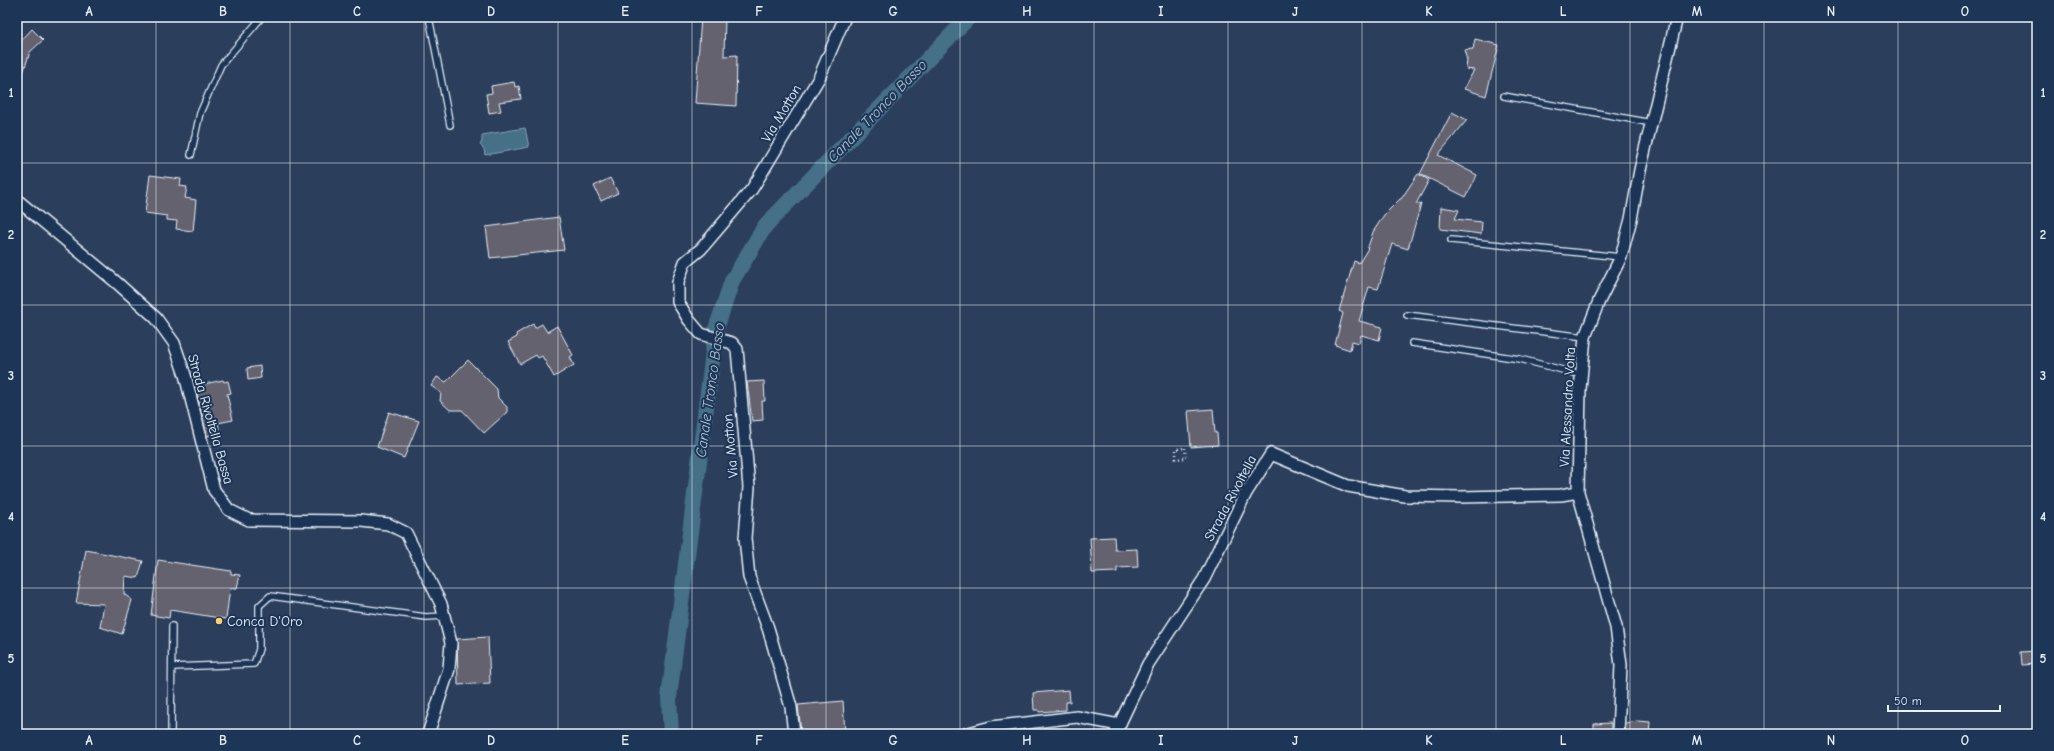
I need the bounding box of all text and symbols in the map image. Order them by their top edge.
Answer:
text: A [85,4,93,19]
text: B [219,4,227,19]
text: C [353,4,361,19]
text: D [487,4,495,19]
text: E [621,4,629,19]
text: F [755,4,763,19]
text: G [888,4,898,19]
text: H [1022,4,1032,19]
text: I [1158,4,1164,19]
text: J [1292,4,1298,19]
text: K [1425,4,1433,19]
text: L [1560,4,1567,19]
text: M [1692,4,1703,19]
text: N [1827,4,1835,19]
text: O [1961,4,1969,19]
water label: Canale Tronco Basso [823,56,931,166]
street label: Via Motton [758,81,805,145]
text: 1 [8,85,14,100]
text: 1 [2040,85,2046,100]
text: 2 [8,227,14,242]
text: 2 [2040,227,2046,242]
water label: Canale Tronco Basso [692,321,728,459]
street label: Via Alessandro Volta [1556,347,1579,467]
street label: Strada Rivoltella Bassa [184,352,237,486]
text: 3 [8,368,14,383]
text: 3 [2040,368,2046,383]
street label: Via Motton [719,413,742,479]
street label: Strada Rivoltella [1201,452,1260,544]
text: 4 [8,509,14,524]
text: 4 [2040,509,2046,524]
place label: Conca D'Oro [227,613,303,630]
marker: Conca D'Oro [214,616,224,626]
text: 5 [8,651,15,666]
text: 5 [2040,651,2047,666]
scale bar [1888,687,2000,713]
text: 50 m [1894,694,1922,708]
text: A [85,733,93,748]
text: B [219,733,227,748]
text: C [353,733,361,748]
text: D [487,733,495,748]
text: E [621,733,629,748]
text: F [755,733,763,748]
text: G [888,733,898,748]
text: H [1022,733,1032,748]
text: I [1158,733,1164,748]
text: J [1292,733,1298,748]
text: K [1425,733,1433,748]
text: L [1560,733,1567,748]
text: M [1692,733,1703,748]
text: N [1827,733,1835,748]
text: O [1961,733,1969,748]

